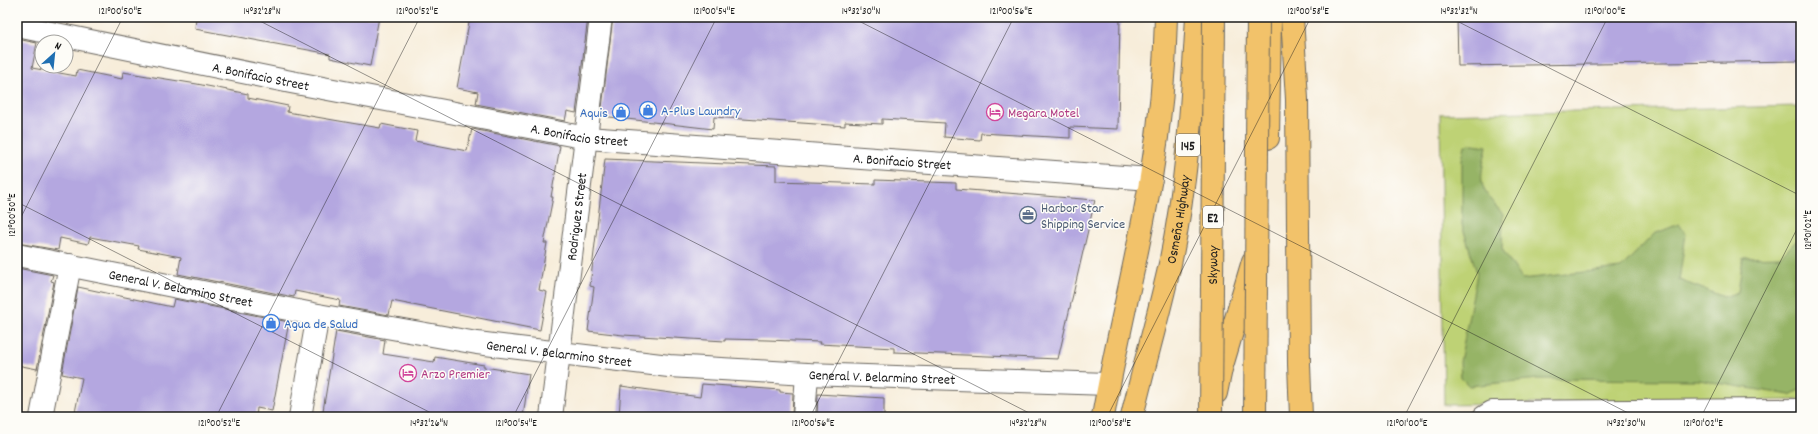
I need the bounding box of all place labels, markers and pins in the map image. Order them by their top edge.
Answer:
shop icon: A-Plus Laundry [638,100,658,120]
shop icon: Aquis [611,102,631,122]
place label: A-Plus Laundry [661,102,741,122]
hotel icon: Megara Motel [985,102,1005,122]
place label: Aquis [580,104,608,124]
place label: Megara Motel [1008,104,1080,124]
place label: Harbor Star Shipping Service [1041,199,1125,235]
office icon: Harbor Star Shipping Service [1018,205,1038,225]
shop icon: Agua de Salud [261,313,281,333]
place label: Agua de Salud [284,315,358,335]
hotel icon: Arzo Premier [398,363,418,383]
place label: Arzo Premier [421,365,491,385]

